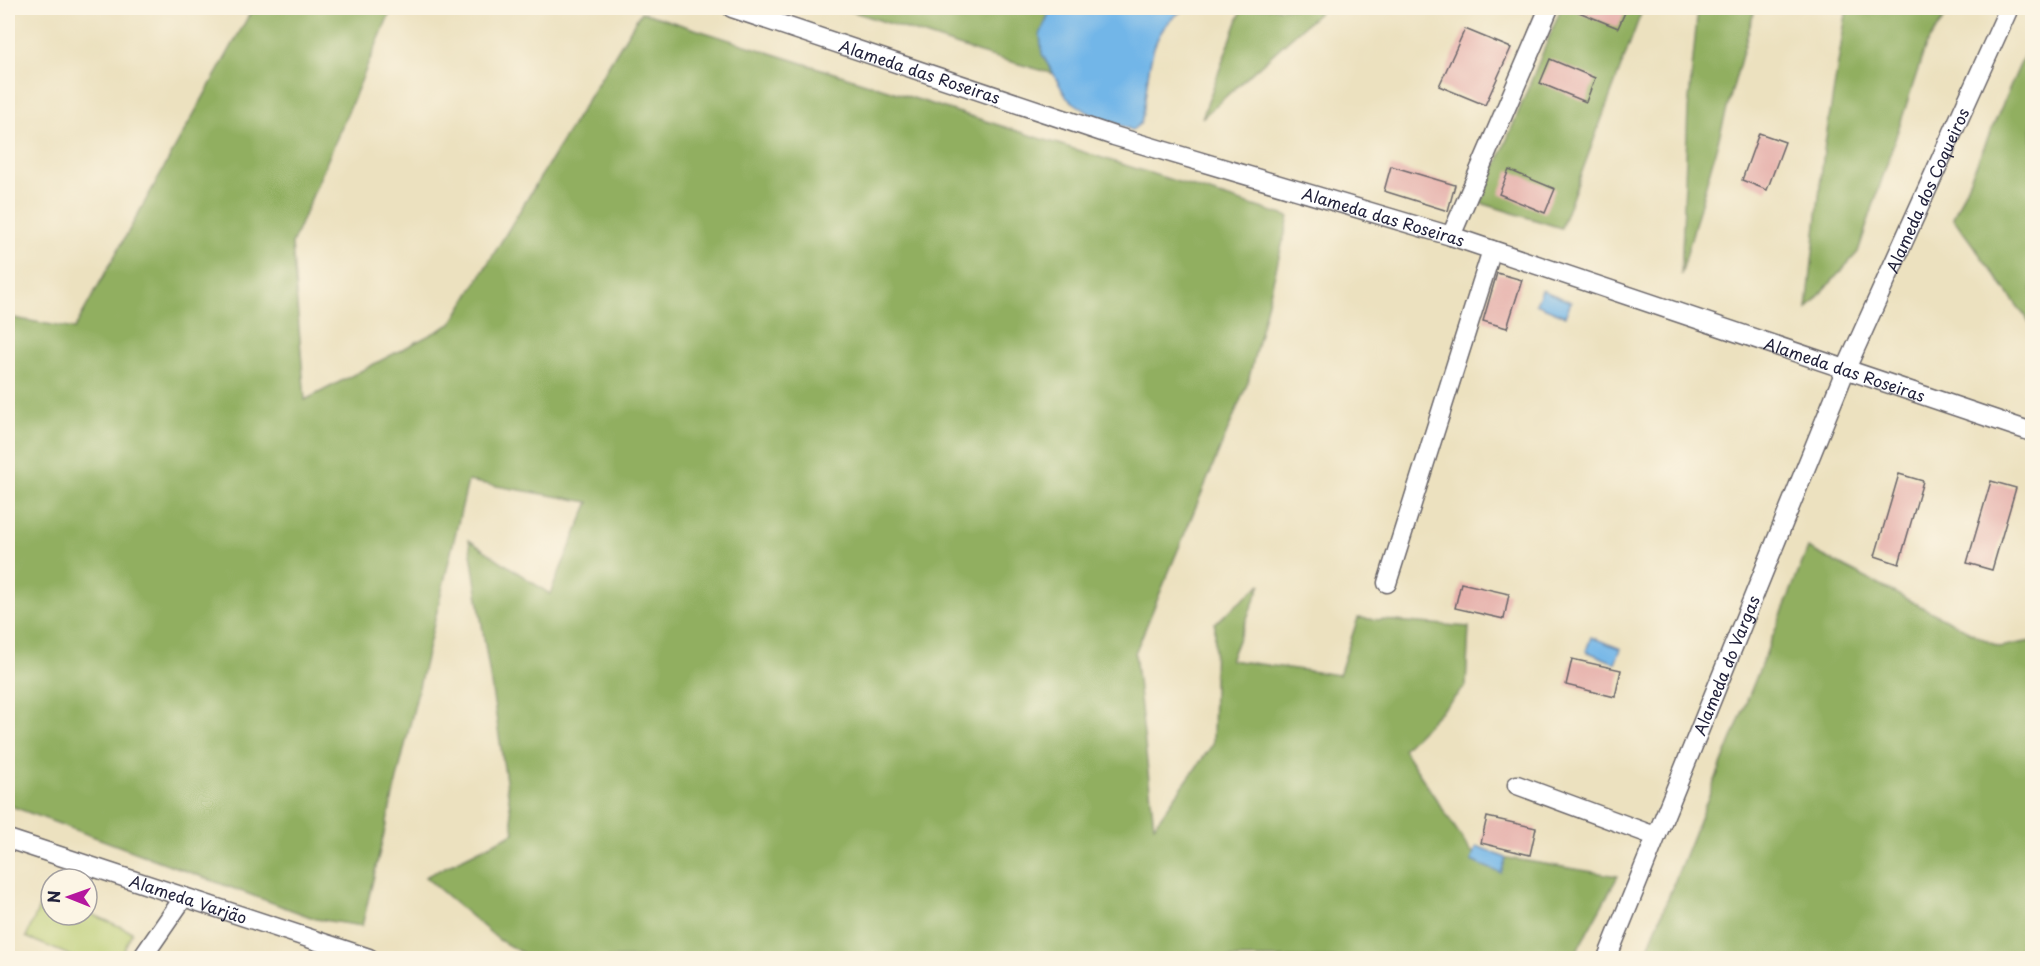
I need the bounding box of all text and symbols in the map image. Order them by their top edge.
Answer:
street label: Alameda das Roseiras [836,33,1003,109]
street label: Alameda dos Coqueiros [1879,104,1974,276]
street label: Alameda das Roseiras [1299,181,1468,252]
street label: Alameda das Roseiras [1761,331,1928,407]
street label: Alameda do Vargas [1687,592,1765,739]
north arrow [39,867,99,927]
street label: Alameda Varjão [126,868,251,929]
text: N [41,890,65,903]

